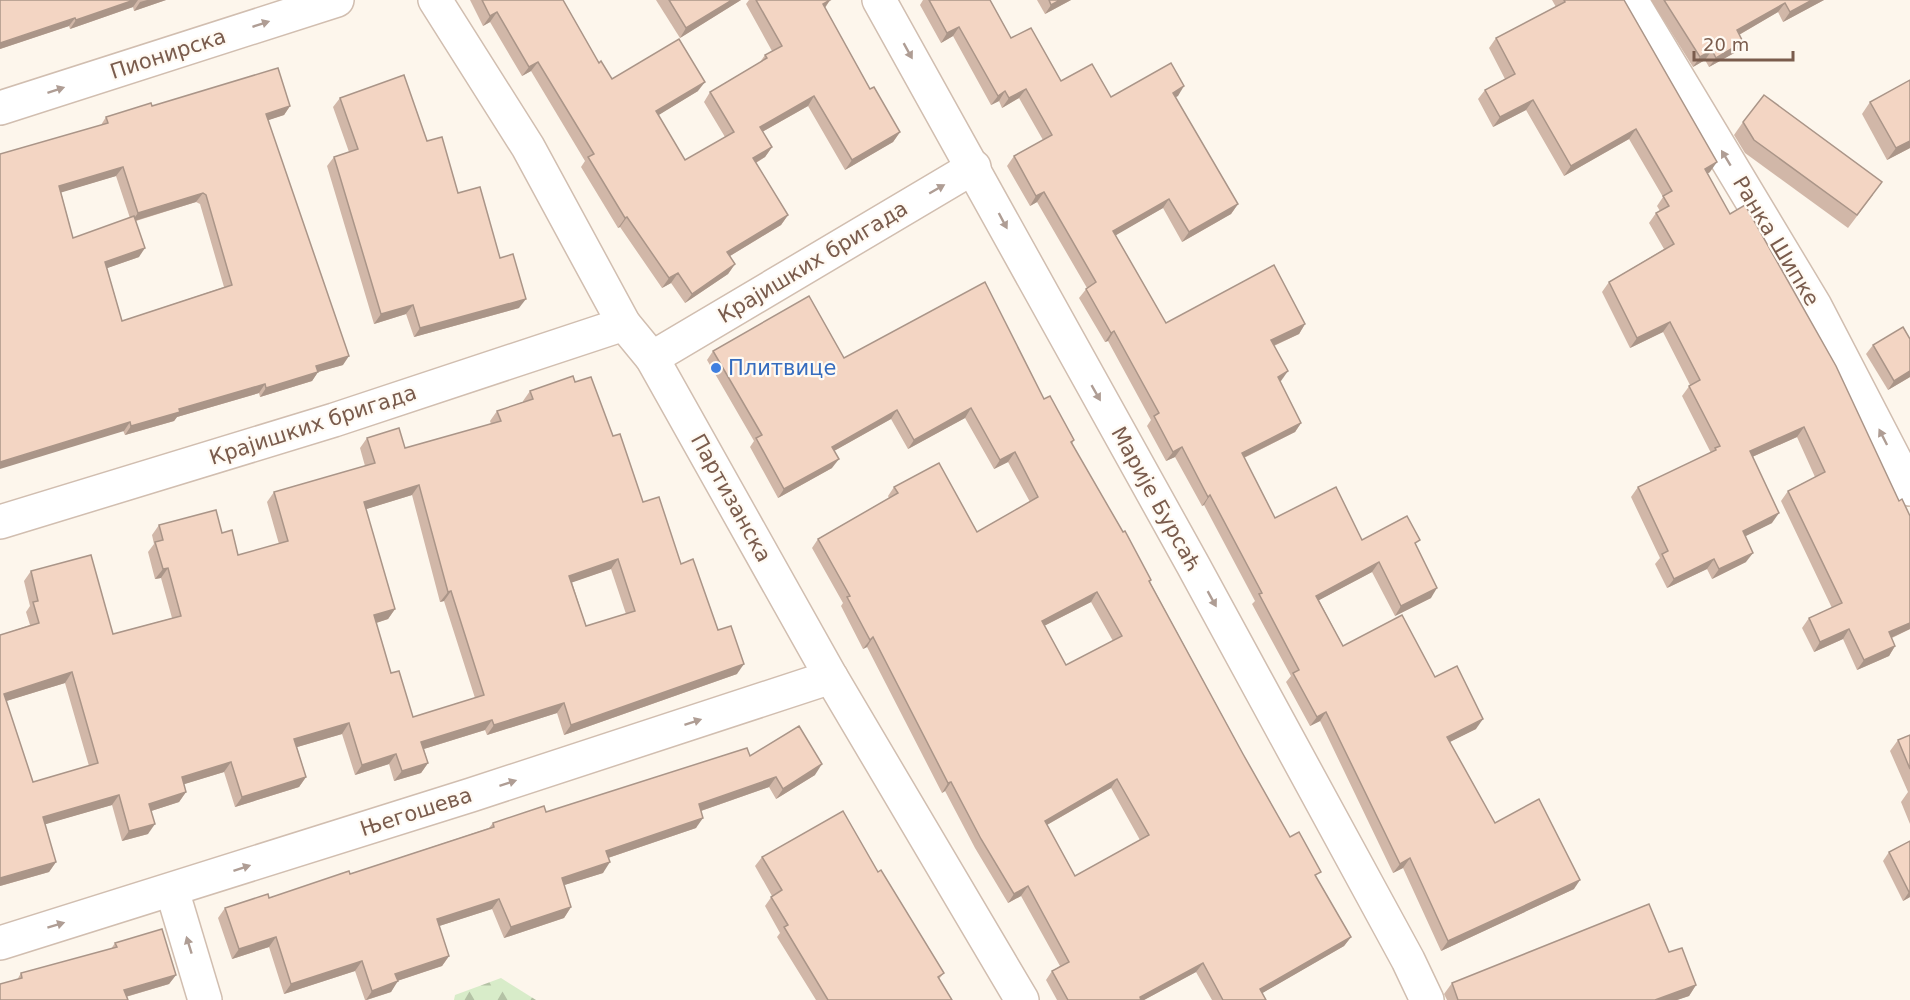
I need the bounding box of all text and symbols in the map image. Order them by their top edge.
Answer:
one-way arrow [252,19,270,28]
street label: Пионирска [107,24,229,84]
scale bar [1694,24,1793,62]
text: 20 m [1703,34,1749,55]
one-way arrow [903,43,913,60]
one-way arrow [47,85,65,94]
one-way arrow [1720,150,1731,166]
street label: Ранка Шипке [1728,172,1824,310]
one-way arrow [929,183,945,194]
street label: Крајишких бригада [714,196,912,328]
one-way arrow [998,213,1008,230]
place label: Плитвице [728,356,836,380]
marker: Плитвице [709,361,723,375]
street label: Крајишких бригада [206,380,420,470]
one-way arrow [1091,385,1101,402]
street label: Марије Бурсаћ [1106,422,1206,576]
one-way arrow [1878,429,1888,446]
street label: Партизанска [686,430,776,566]
one-way arrow [1207,591,1217,608]
one-way arrow [684,717,702,726]
one-way arrow [499,777,517,787]
street label: Његошева [357,783,475,841]
one-way arrow [233,862,251,872]
one-way arrow [47,920,65,930]
one-way arrow [184,936,193,954]

